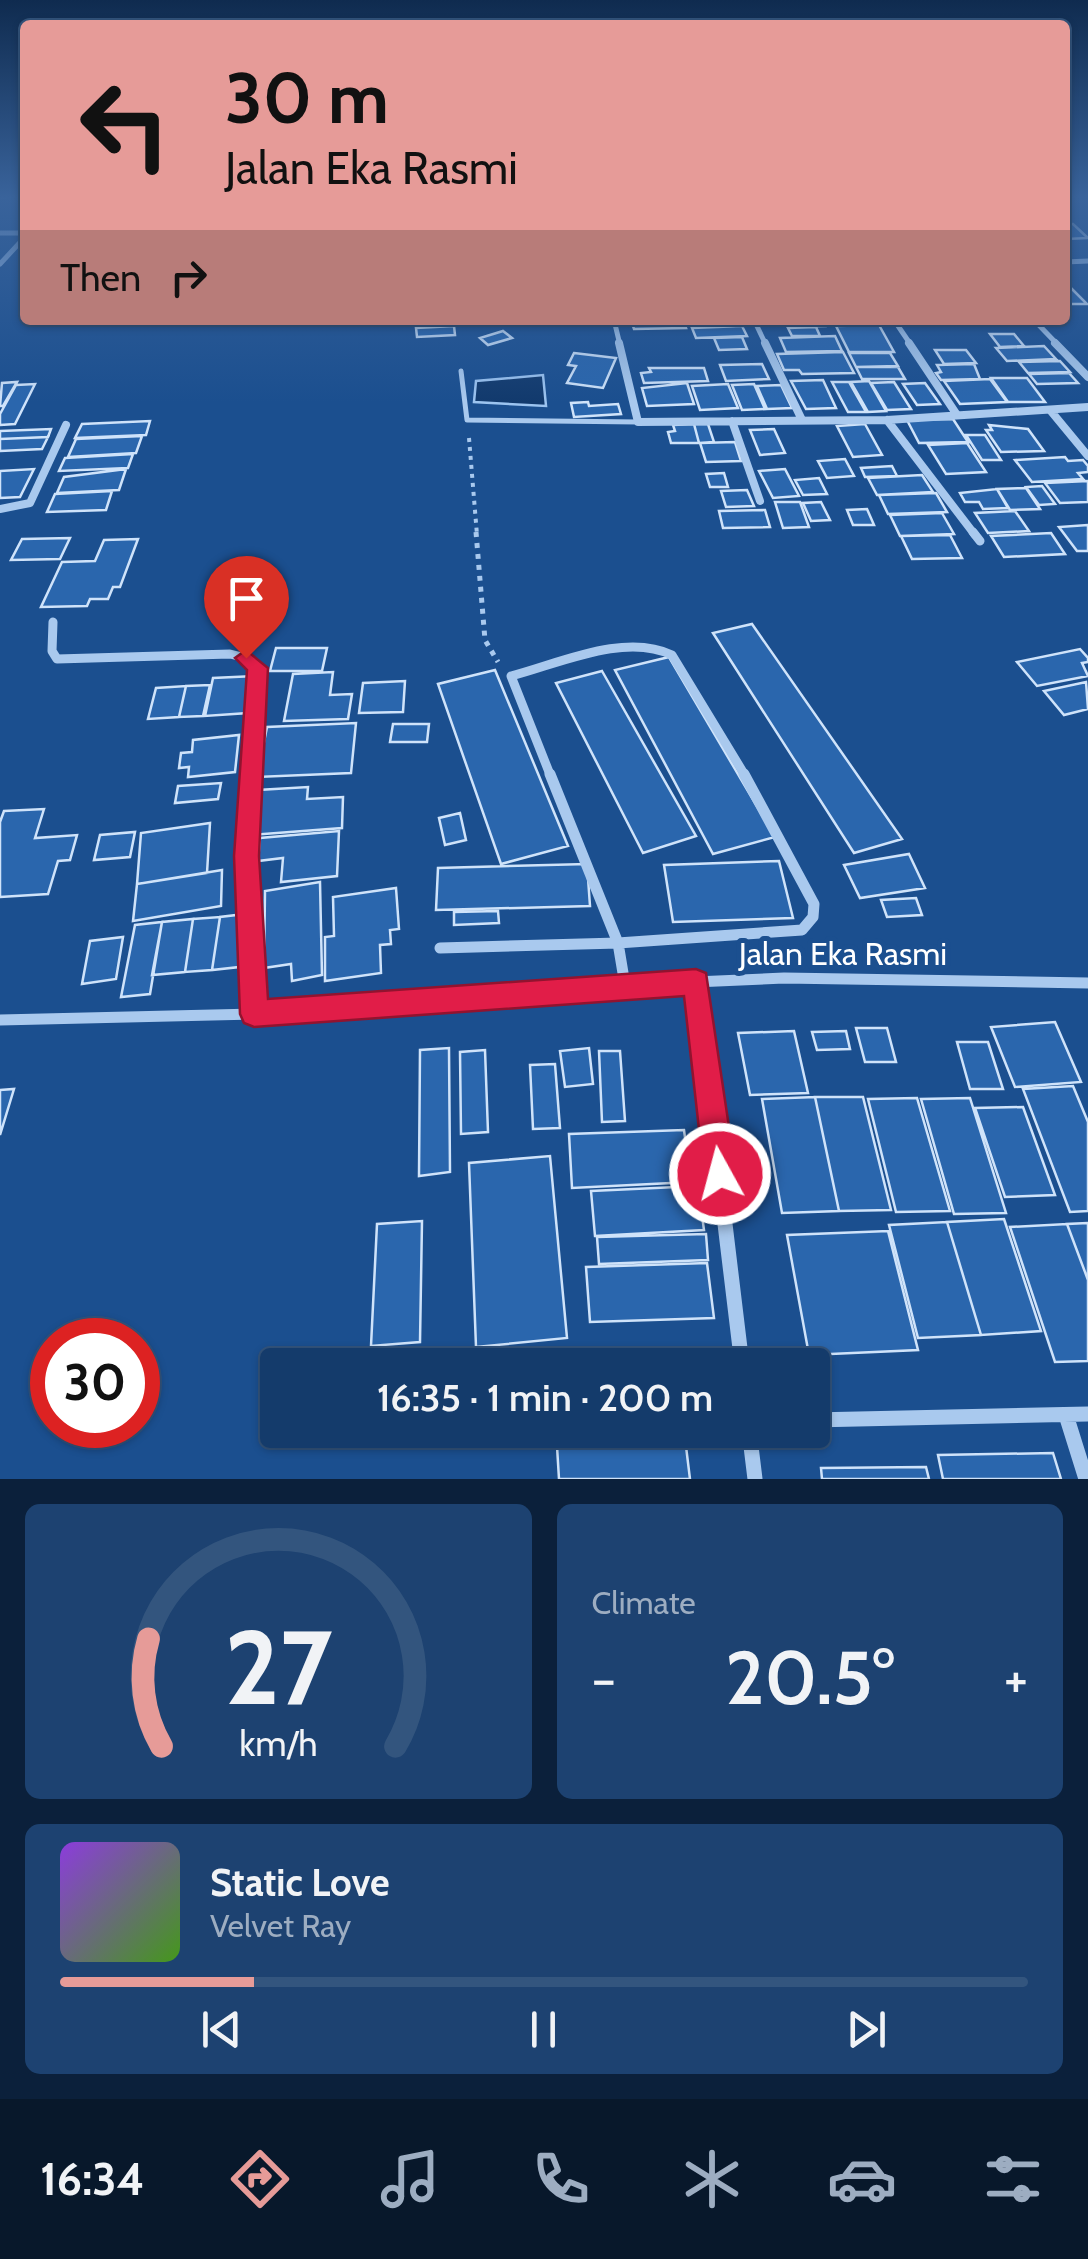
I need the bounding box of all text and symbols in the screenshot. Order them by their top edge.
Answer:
text: 30 m [225,55,389,141]
icon: left [60,60,190,190]
text: Jalan Eka Rasmi [225,141,518,195]
icon: right [161,250,216,305]
text: Then [60,254,141,301]
pin [204,556,289,659]
icon: arrive [219,571,274,626]
street label: Jalan Eka Rasmi [738,934,947,973]
position arrow [668,1122,772,1226]
speed limit sign: 30 [30,1318,160,1448]
text: 16:35 · 1 min · 200 m [377,1374,713,1421]
text: Climate [592,1583,696,1622]
text: 27 [224,1604,332,1730]
text: 20.5° [725,1632,895,1723]
text: − [592,1645,616,1712]
text: + [1004,1645,1028,1712]
text: km/h [239,1722,317,1765]
text: Static Love [210,1859,389,1906]
text: Velvet Ray [210,1906,351,1945]
icon: previous [194,2002,249,2057]
icon: pause [516,2002,571,2057]
icon: next [839,2002,894,2057]
icon: directions [225,2144,295,2214]
icon: music [375,2144,445,2214]
icon: phone [526,2144,596,2214]
icon: climate [677,2144,747,2214]
icon: car [827,2144,897,2214]
icon: filters [978,2144,1048,2214]
text: 16:34 [40,2152,144,2206]

